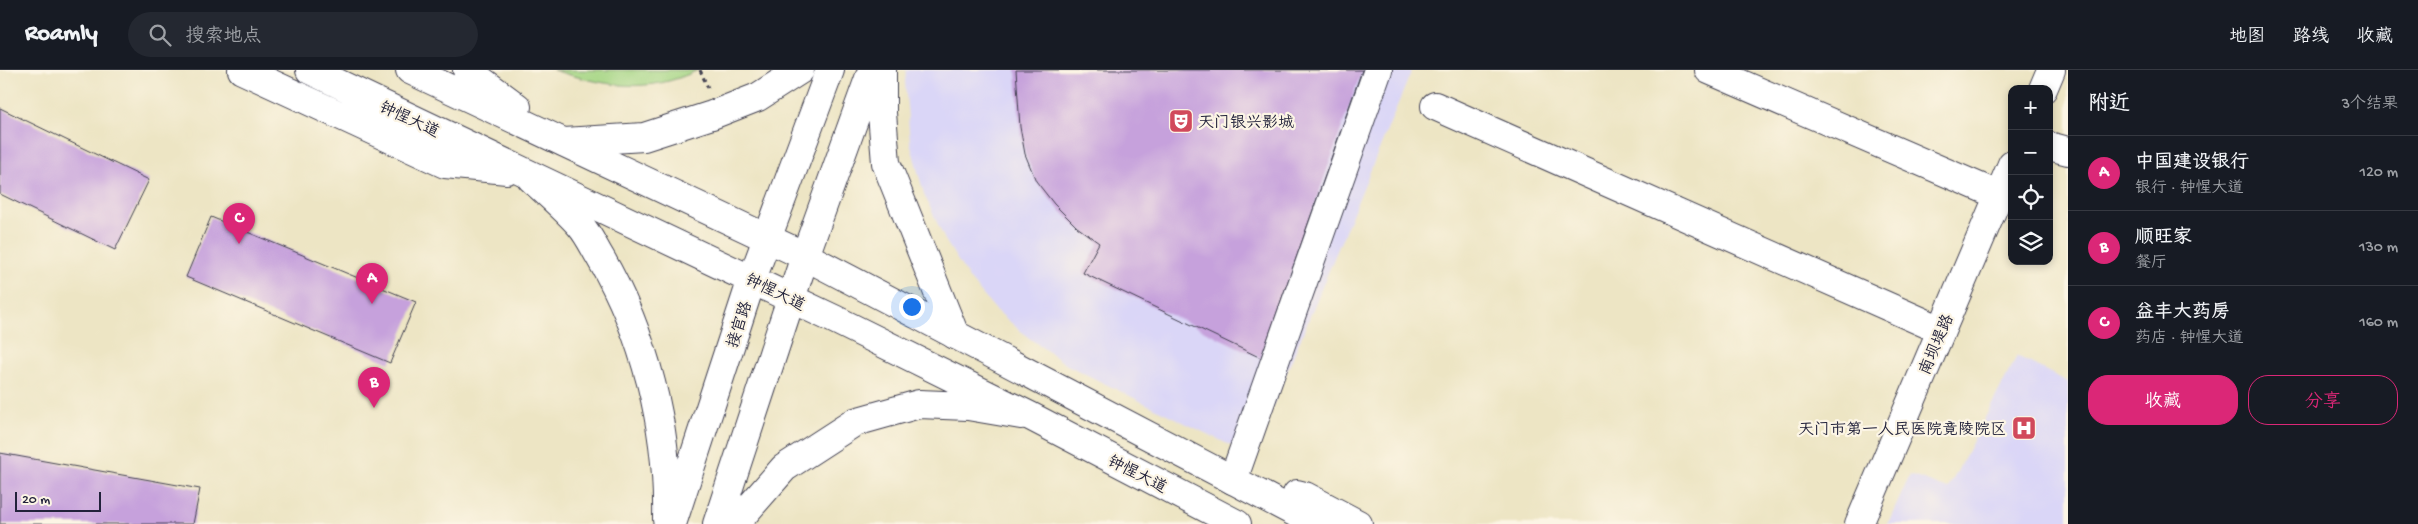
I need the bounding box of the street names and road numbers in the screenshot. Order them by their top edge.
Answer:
street label: 钟惺大道 [375,98,442,143]
street label: 钟惺大道 [742,271,808,317]
street label: 接官路 [723,299,758,351]
street label: 南坝堤路 [1915,311,1959,379]
street label: 钟惺大道 [1104,452,1170,499]

